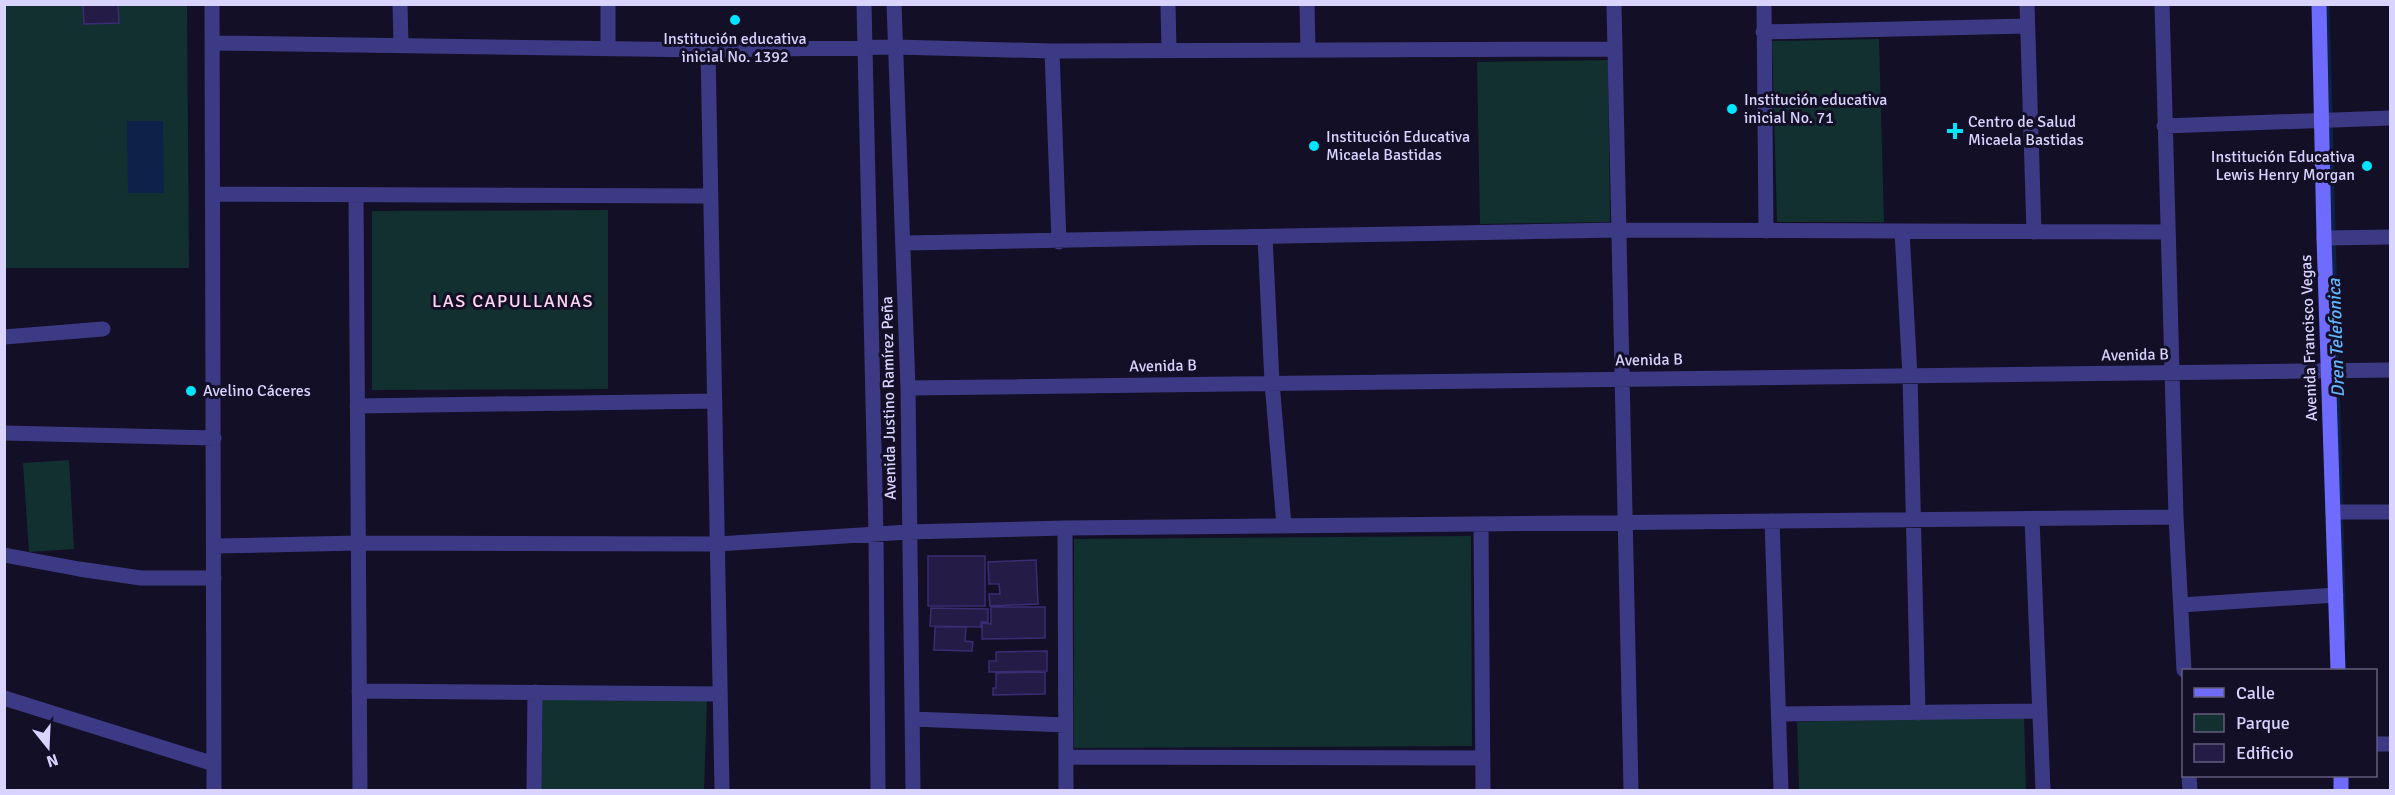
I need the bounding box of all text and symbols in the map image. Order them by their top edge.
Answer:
marker: Institución educativa inicial No. 1392 [728,13,742,27]
place label: Institución educativa inicial No. 1392 [663,29,807,67]
place label: Institución educativa inicial No. 71 [1744,90,1887,128]
marker: Institución educativa inicial No. 71 [1725,102,1739,116]
place label: Centro de Salud Micaela Bastidas [1968,112,2084,150]
marker: Centro de Salud Micaela Bastidas [1946,122,1964,140]
place label: Institución Educativa Micaela Bastidas [1326,127,1470,165]
marker: Institución Educativa Micaela Bastidas [1307,139,1321,153]
place label: Institución Educativa Lewis Henry Morgan [2211,147,2355,185]
marker: Institución Educativa Lewis Henry Morgan [2360,159,2374,173]
street label: Avenida Francisco Vegas [2296,254,2322,422]
water label: Dren Telefonica [2323,277,2349,398]
district label: LAS CAPULLANAS [432,290,594,312]
street label: Avenida Justino Ramírez Peña [877,296,901,500]
street label: Avenida B [2101,344,2169,366]
street label: Avenida B [1615,349,1683,371]
street label: Avenida B [1129,355,1197,377]
place label: Avelino Cáceres [203,381,311,401]
marker: Avelino Cáceres [184,384,198,398]
legend [2182,669,2377,777]
text: Calle [2236,682,2275,704]
text: Parque [2236,712,2290,734]
north arrow [18,717,78,777]
text: Edificio [2236,742,2294,764]
text: N [44,749,61,772]

